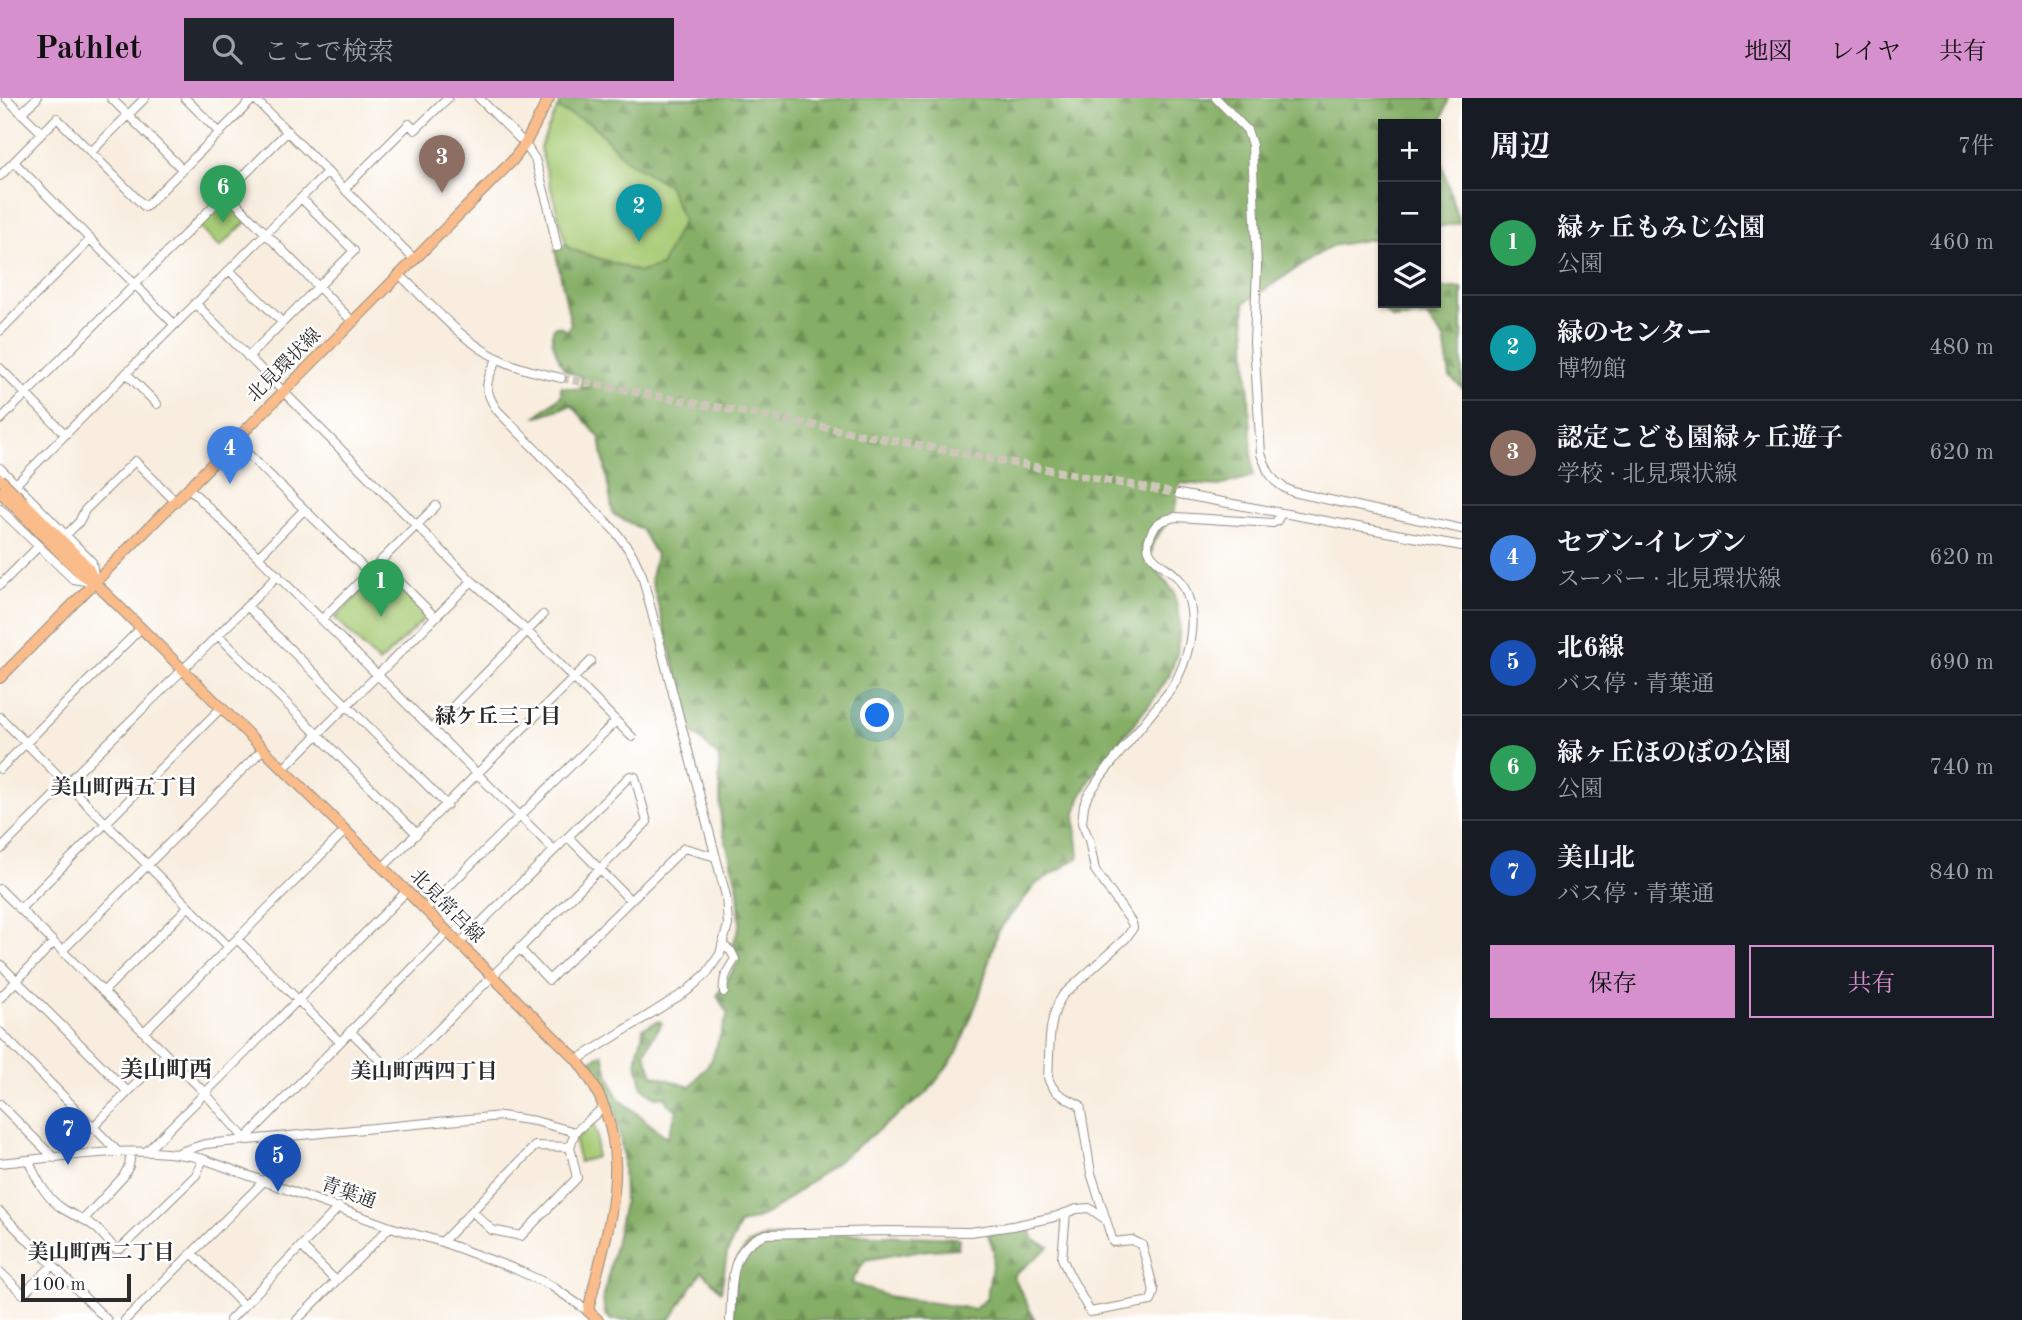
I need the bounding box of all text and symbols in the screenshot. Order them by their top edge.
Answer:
search box [184,18,674,81]
icon: search [208,30,246,68]
text: Pathlet [35,33,142,66]
text: ここで検索 [264,40,394,66]
text: 地図 [1744,41,1792,65]
text: レイヤ [1830,41,1901,65]
text: 共有 [1939,41,1987,65]
map controls [1378,119,1441,308]
button: + [1378,119,1441,182]
text: 周辺 [1490,133,1550,163]
pin: 3 [419,135,465,193]
text: 7件 [1958,135,1994,158]
pin: 6 [200,165,246,223]
button: − [1378,182,1441,245]
pin: 2 [616,184,662,242]
text: 緑ヶ丘もみじ公園 [1557,216,1765,242]
text: 1 [1506,231,1520,254]
text: 460 m [1929,231,1994,254]
button: layers [1378,245,1441,308]
text: 公園 [1557,253,1603,276]
text: 緑のセンター [1557,321,1712,347]
street label: 北見環状線 [243,324,325,406]
text: 2 [1506,336,1520,359]
text: 480 m [1929,336,1994,359]
text: 博物館 [1557,358,1626,381]
pin: 4 [207,426,253,484]
text: 認定こども園緑ヶ丘遊子 [1557,426,1843,452]
text: 3 [1506,441,1520,464]
text: 620 m [1929,441,1994,464]
text: 学校 · 北見環状線 [1557,463,1737,486]
text: セブン-イレブン [1557,531,1747,557]
text: 4 [1506,546,1520,569]
text: 620 m [1929,546,1994,569]
pin: 1 [358,559,404,617]
text: スーパー · 北見環状線 [1557,568,1781,591]
text: 北6線 [1557,636,1624,662]
text: 5 [1506,651,1520,674]
text: 690 m [1929,651,1994,674]
text: バス停 · 青葉通 [1557,673,1714,696]
your location [860,698,894,732]
district label: 緑ケ丘三丁目 [435,705,561,728]
text: 緑ヶ丘ほのぼの公園 [1557,741,1791,767]
text: 6 [1506,756,1520,779]
text: 740 m [1929,756,1994,779]
district label: 美山町西五丁目 [51,775,198,799]
text: 公園 [1557,778,1603,801]
text: 美山北 [1557,846,1635,872]
text: 7 [1506,861,1520,884]
text: 840 m [1929,861,1994,884]
street label: 北見常呂線 [406,865,488,947]
text: バス停 · 青葉通 [1557,883,1714,906]
button: 保存 [1490,945,1735,1018]
button: 共有 [1749,945,1994,1018]
district label: 美山町西 [120,1057,212,1082]
district label: 美山町西四丁目 [351,1059,498,1083]
pin: 7 [45,1107,91,1165]
pin: 5 [255,1134,301,1192]
street label: 青葉通 [318,1173,379,1213]
district label: 美山町西二丁目 [28,1240,175,1264]
scale bar [21,1271,131,1303]
text: 100 m [32,1276,85,1295]

